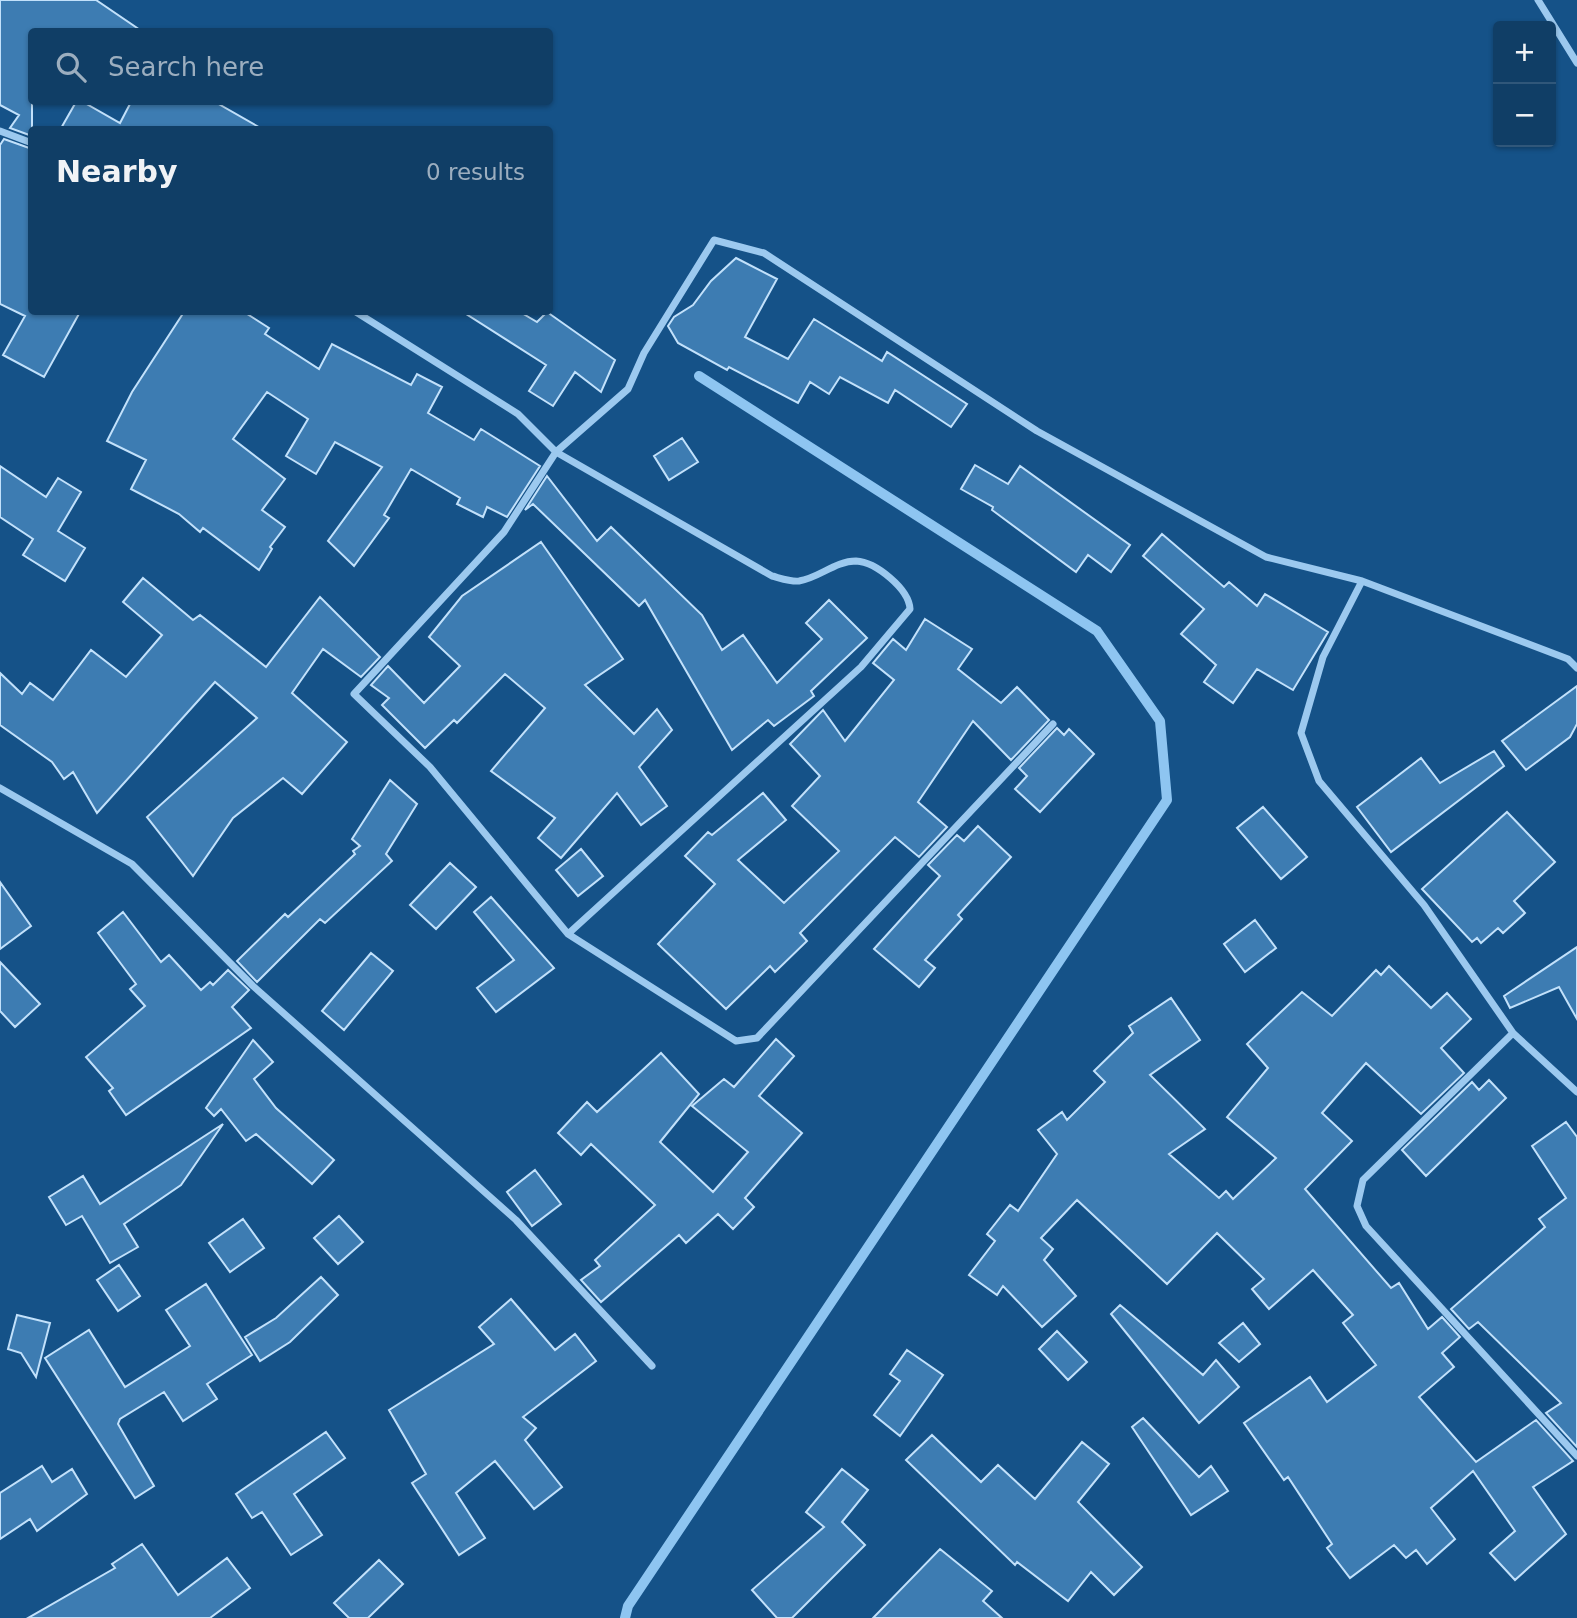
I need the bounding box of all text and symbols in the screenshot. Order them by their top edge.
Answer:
map controls [1493,21,1556,147]
button: + [1493,21,1556,84]
search box [28,28,553,105]
icon: search [52,48,90,86]
text: Search here [108,52,264,82]
button: − [1493,84,1556,147]
text: Nearby [56,154,178,189]
text: 0 results [426,159,525,185]

